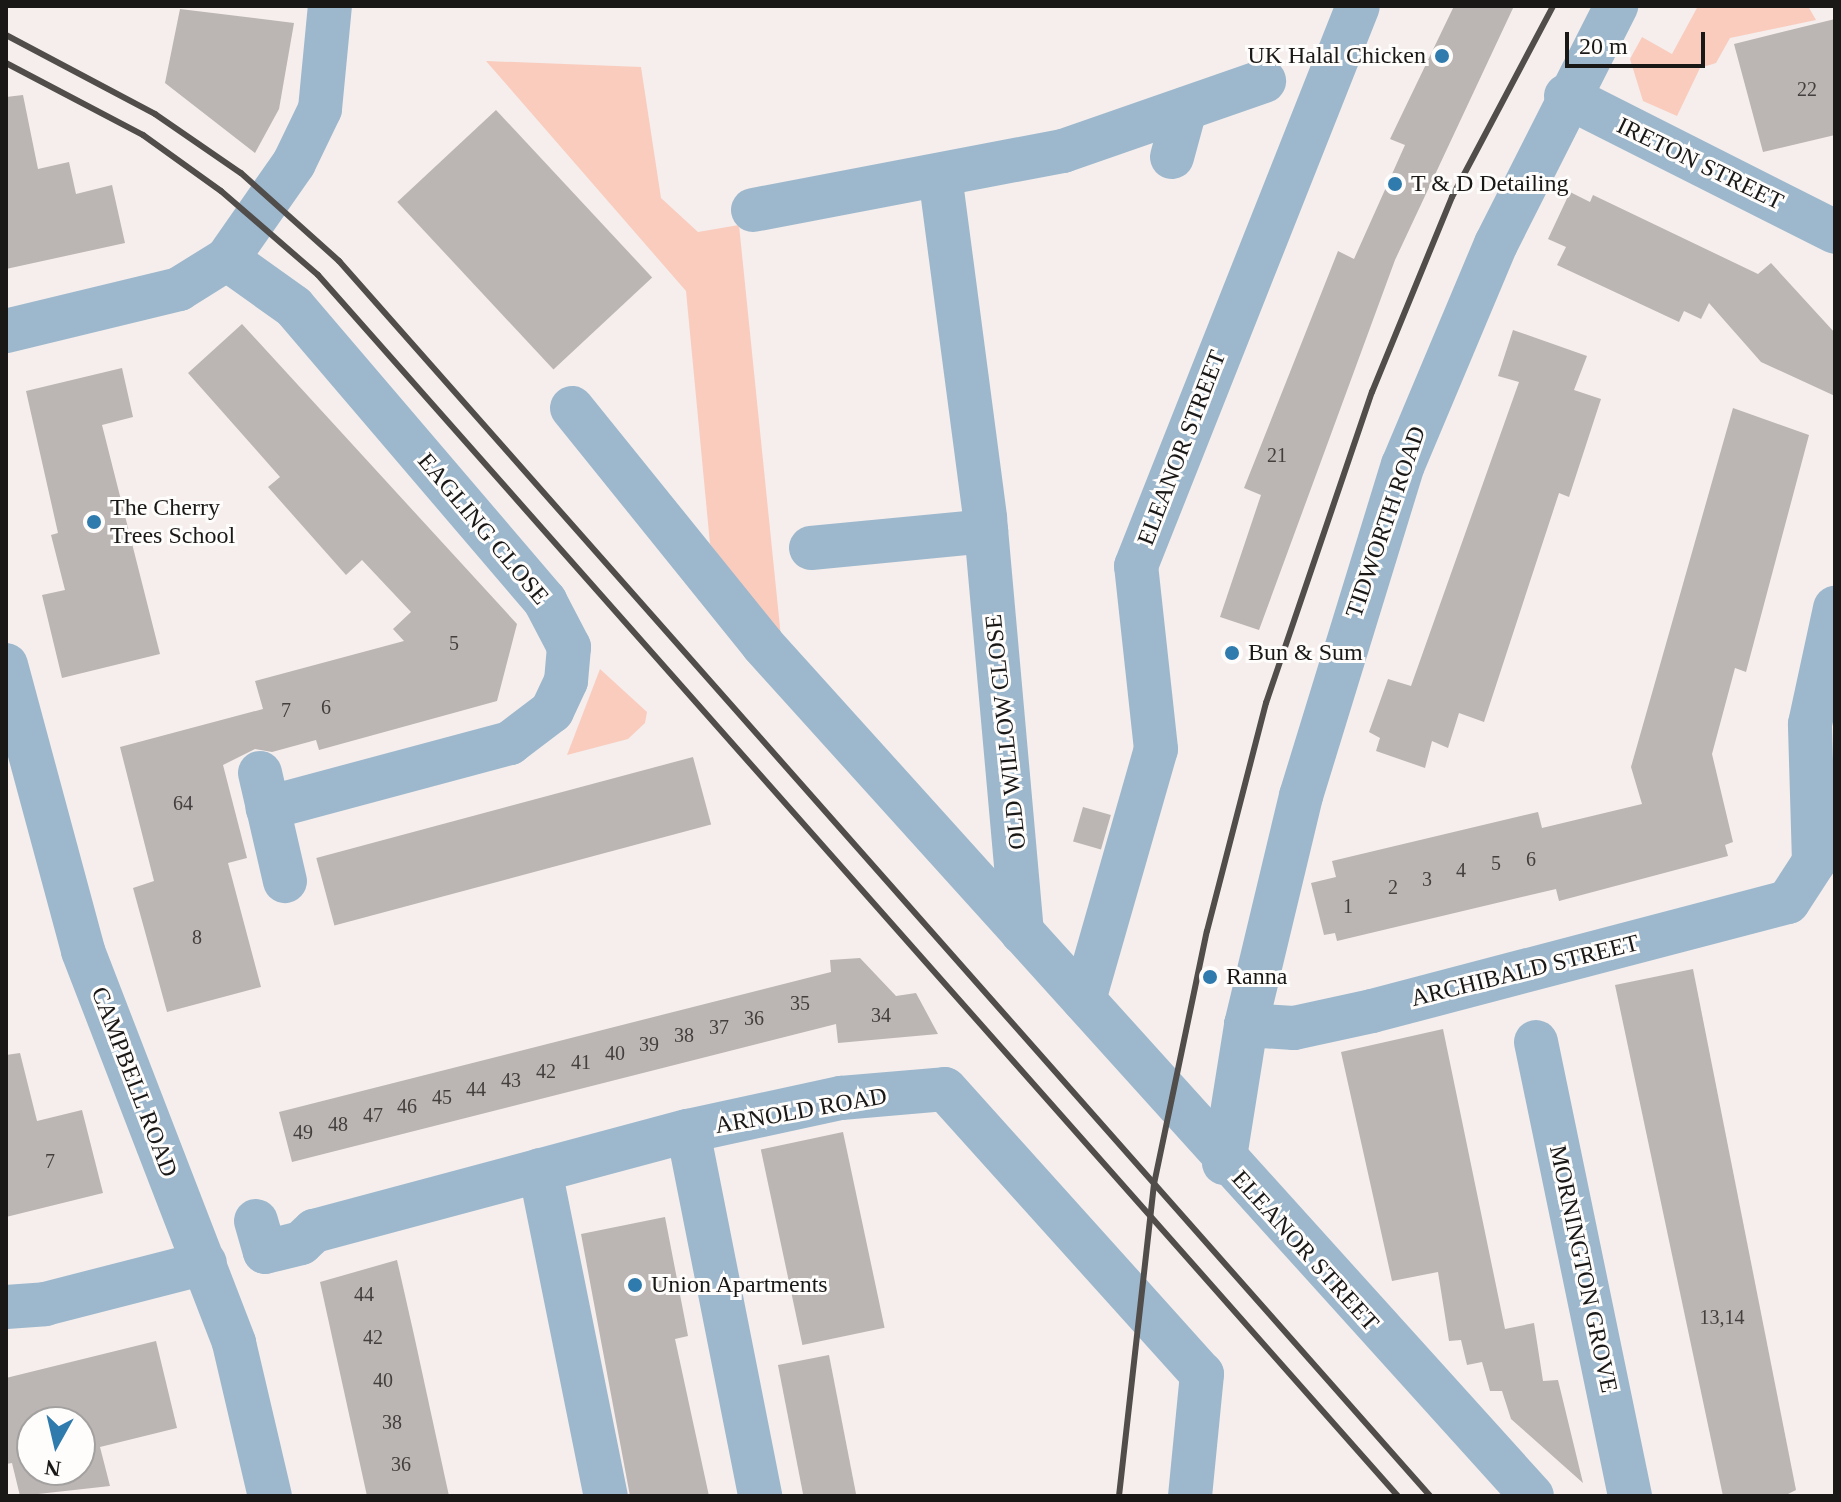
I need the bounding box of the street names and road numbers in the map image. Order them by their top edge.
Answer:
street label: IRETON STREET [1612,111,1788,217]
street label: ELEANOR STREET [1132,347,1232,549]
street label: TIDWORTH ROAD [1340,423,1432,621]
street label: EAGLING CLOSE [411,447,555,611]
street label: OLD WILLOW CLOSE [979,613,1033,851]
street label: ARCHIBALD STREET [1408,929,1642,1013]
street label: CAMPBELL ROAD [84,983,184,1181]
street label: ARNOLD ROAD [713,1082,889,1140]
street label: MORNINGTON GROVE [1543,1143,1623,1395]
street label: ELEANOR STREET [1225,1165,1385,1337]

